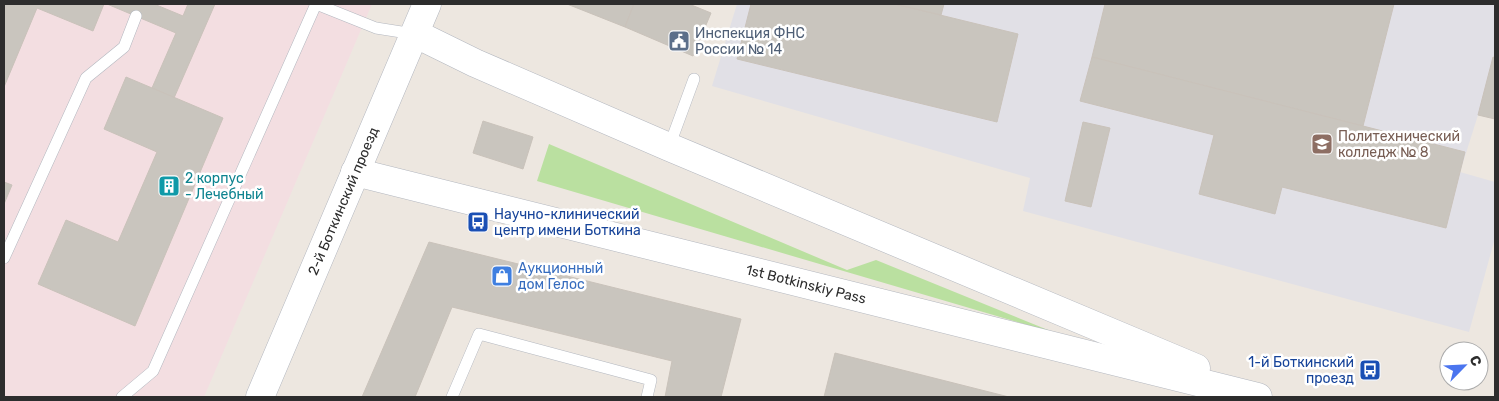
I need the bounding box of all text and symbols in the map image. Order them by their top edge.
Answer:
place label: Инспекция ФНС России № 14 [695,25,805,58]
public building icon: Инспекция ФНС России № 14 [667,29,691,53]
street label: 2-й Боткинский проезд [305,125,382,278]
place label: Политехнический колледж № 8 [1338,128,1460,161]
school or university icon: Политехнический колледж № 8 [1310,132,1334,156]
place label: 2 корпус - Лечебный [185,170,264,203]
building icon: 2 корпус - Лечебный [157,174,181,198]
place label: Научно-клинический центр имени Боткина [494,206,641,239]
bus stop icon: Научно-клинический центр имени Боткина [466,210,490,234]
place label: Аукционный дом Гелос [518,260,603,293]
street label: 1st Botkinskiy Pass [744,261,868,308]
shop icon: Аукционный дом Гелос [490,264,514,288]
north arrow [1439,341,1489,391]
text: С [1466,353,1485,369]
place label: 1-й Боткинский проезд [1248,354,1354,387]
bus stop icon: 1-й Боткинский проезд [1358,358,1382,382]

